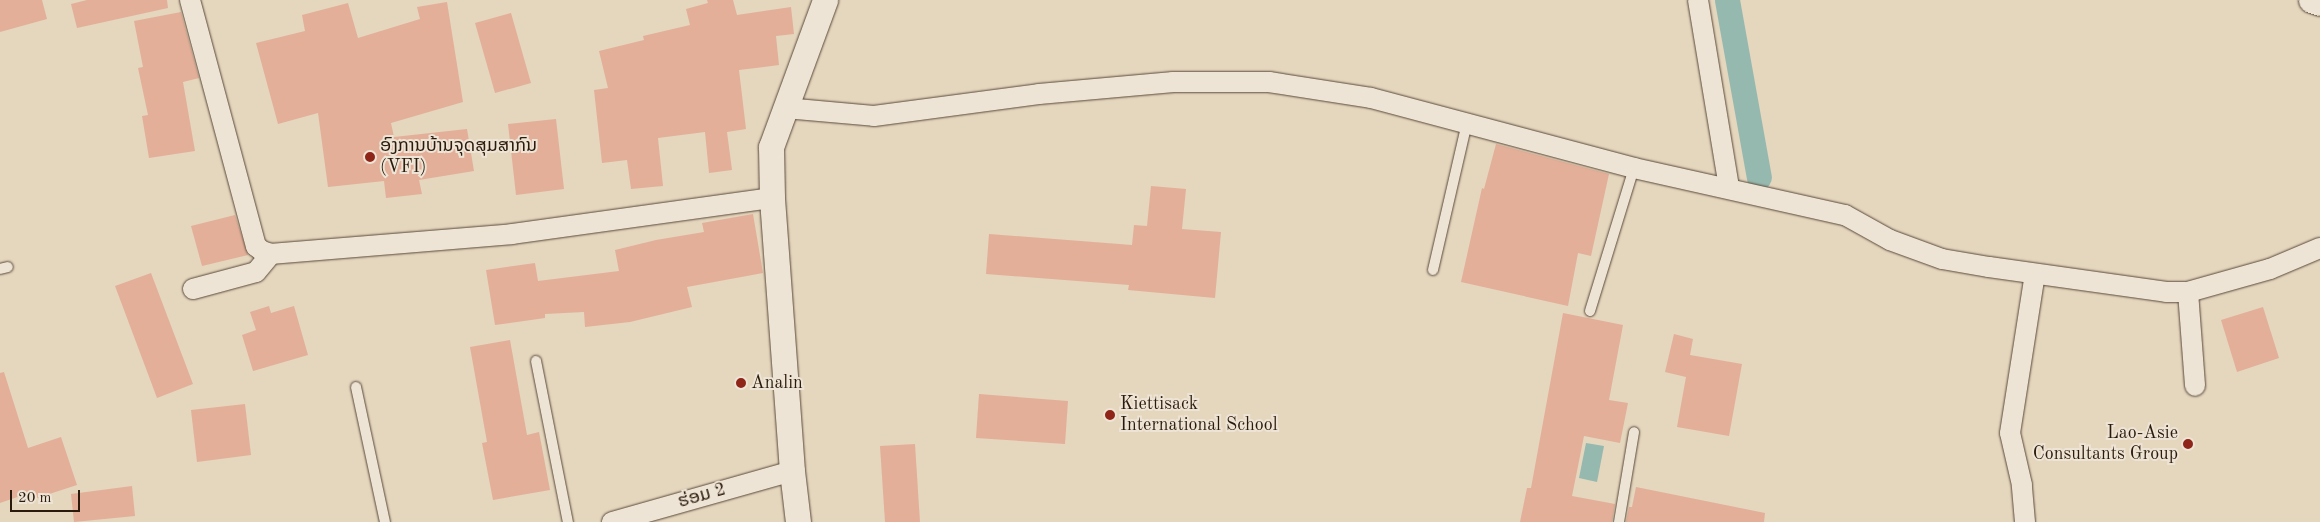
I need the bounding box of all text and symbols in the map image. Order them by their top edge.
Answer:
place label: ອົງການບ້ານຈຸດສຸມສາກົນ (VFI) [380,136,537,178]
marker: ອົງການບ້ານຈຸດສຸມສາກົນ (VFI) [364,151,376,163]
place label: Analin [751,372,803,394]
marker: Analin [735,377,747,389]
place label: Kiettisack International School [1120,394,1277,436]
marker: Kiettisack International School [1104,409,1116,421]
place label: Lao-Asie Consultants Group [2033,423,2178,466]
marker: Lao-Asie Consultants Group [2182,438,2194,450]
street label: ຮ່ອມ 2 [676,479,728,513]
scale bar [12,480,82,512]
text: 20 m [18,491,52,506]

